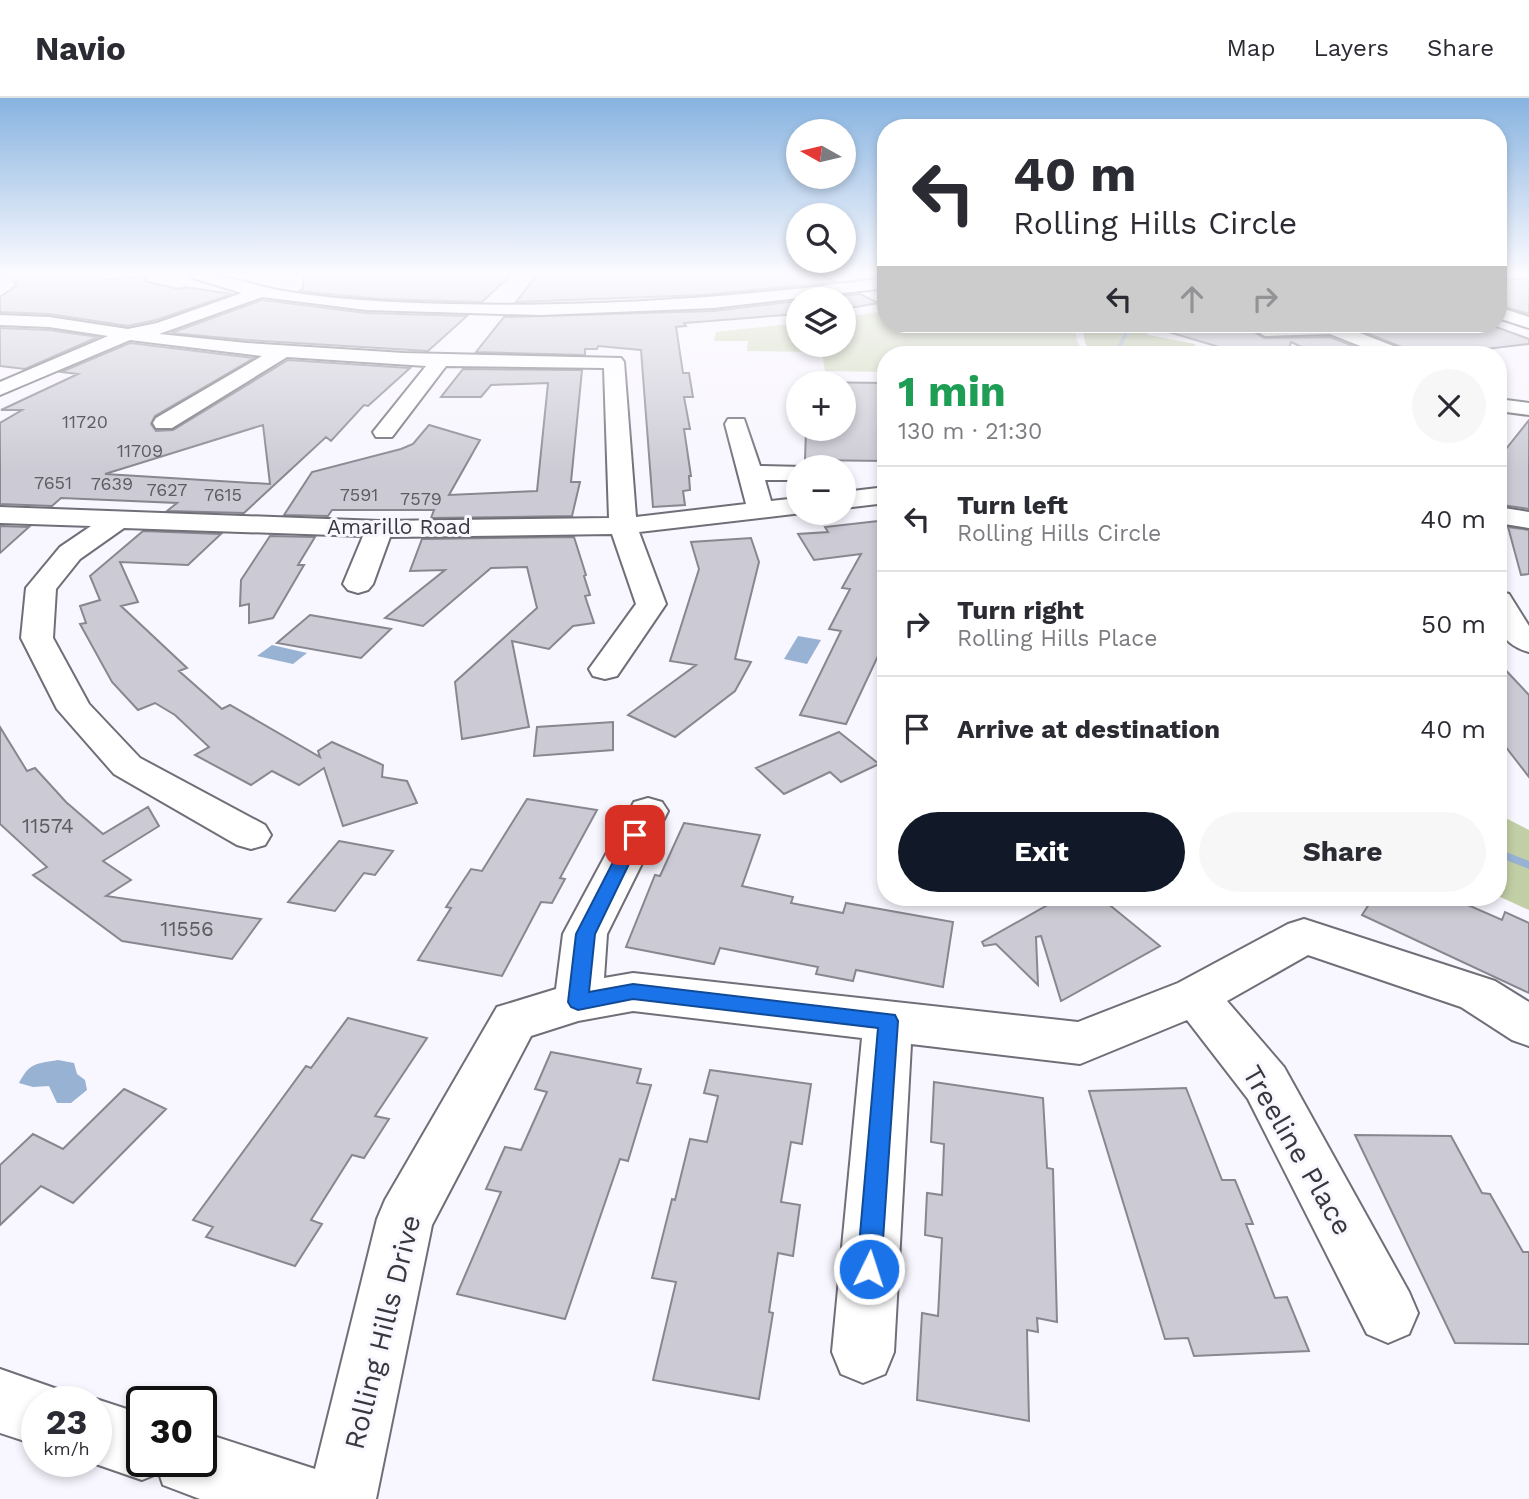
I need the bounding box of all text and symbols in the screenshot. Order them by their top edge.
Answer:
text: Navio [35,29,126,68]
text: Map [1227,34,1275,62]
text: Layers [1313,34,1389,62]
text: Share [1427,34,1494,62]
north arrow [786,119,856,189]
map controls [786,119,856,525]
text: 40 m [1013,145,1136,203]
icon: left [898,147,989,238]
button: search [786,203,856,273]
text: Rolling Hills Circle [1013,204,1297,242]
icon: left [1100,280,1138,318]
icon: ahead [1173,280,1211,318]
icon: right [1246,280,1284,318]
button: layers [786,287,856,357]
text: 1 min [898,367,1006,416]
button: close [1412,369,1486,443]
button: + [786,371,856,441]
house number: 11720 [62,411,108,432]
text: 130 m · 21:30 [898,418,1042,445]
house number: 11709 [117,440,163,461]
button: − [786,455,856,525]
house number: 7651 [34,472,72,493]
house number: 7639 [91,473,133,494]
house number: 7627 [147,479,187,500]
house number: 7615 [204,484,242,505]
house number: 7591 [340,484,378,505]
house number: 7579 [400,488,442,509]
text: Turn left [957,490,1068,520]
icon: left [898,500,936,538]
text: 40 m [1420,504,1486,534]
street label: Amarillo Road [327,514,471,539]
text: Rolling Hills Circle [957,520,1161,547]
text: Turn right [957,595,1084,625]
icon: right [898,605,936,643]
text: 50 m [1421,609,1486,639]
text: Rolling Hills Place [957,625,1158,652]
icon: arrive [898,710,936,748]
text: Arrive at destination [957,714,1220,744]
text: 40 m [1420,714,1486,744]
pin [605,805,665,865]
button: Exit [898,812,1185,892]
button: Share [1199,812,1486,892]
house number: 11574 [22,813,74,838]
icon: arrive [616,816,654,854]
house number: 11556 [160,916,214,941]
street label: Treeline Place [1236,1059,1360,1241]
street label: Rolling Hills Drive [337,1212,428,1453]
position arrow [832,1232,906,1306]
speed limit sign: 30 [126,1386,217,1477]
text: 23 [46,1401,87,1443]
text: km/h [43,1438,90,1459]

